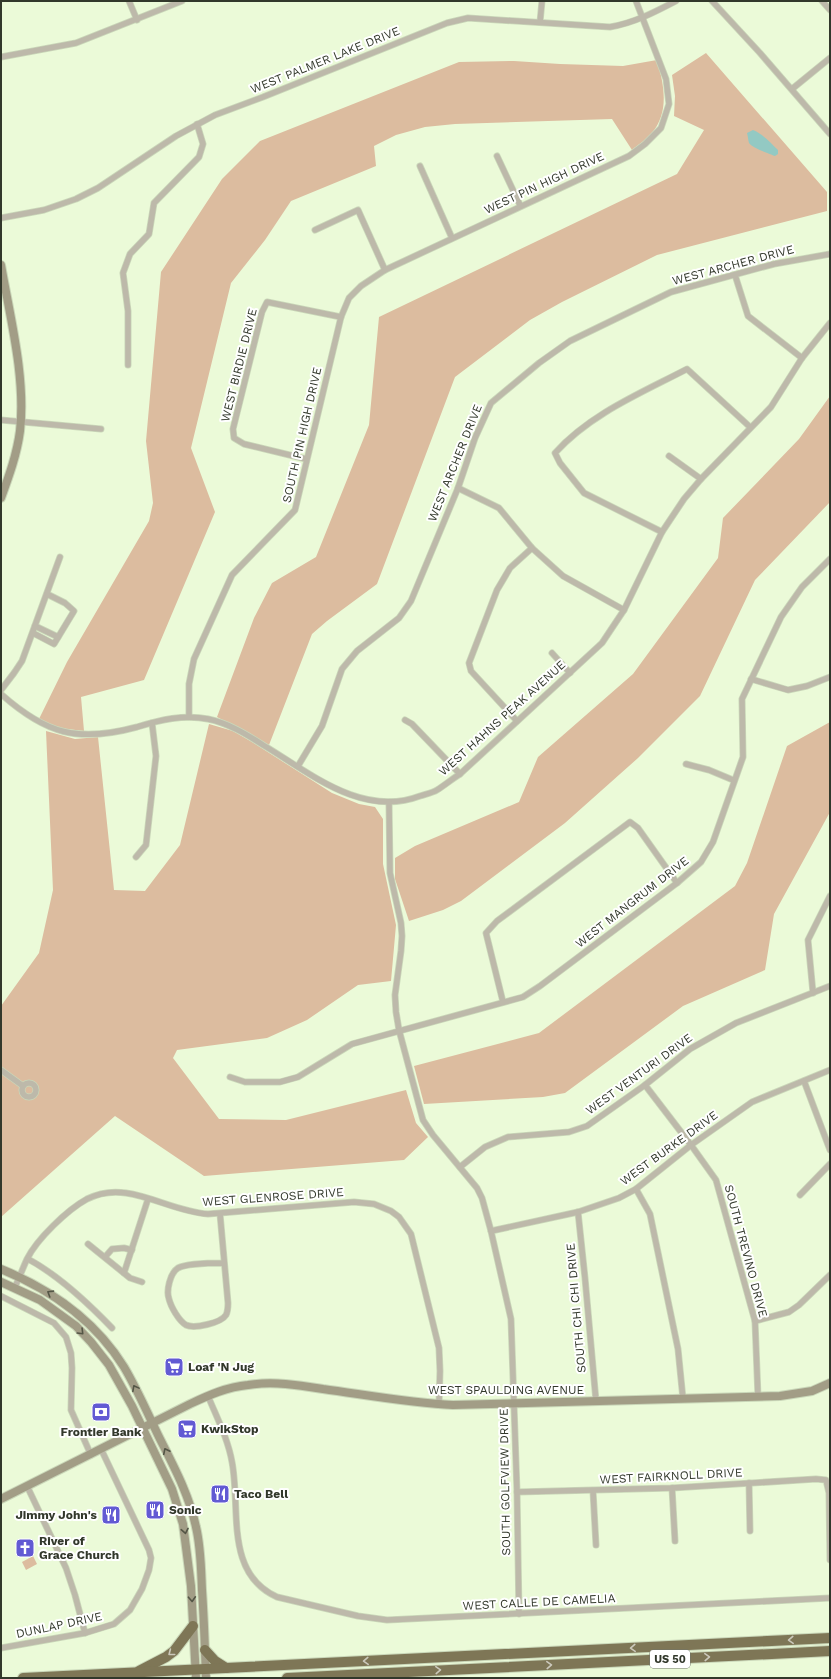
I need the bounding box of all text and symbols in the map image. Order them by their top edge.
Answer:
street label: WEST PALMER LAKE DRIVE [248,23,402,96]
street label: WEST PIN HIGH DRIVE [482,149,607,217]
street label: WEST ARCHER DRIVE [671,242,796,288]
street label: WEST BIRDIE DRIVE [218,306,260,423]
street label: SOUTH PIN HIGH DRIVE [280,366,324,504]
street label: WEST ARCHER DRIVE [425,402,485,524]
street label: WEST HAHNS PEAK AVENUE [436,657,568,779]
street label: WEST MANGRUM DRIVE [573,853,692,951]
street label: WEST VENTURI DRIVE [583,1030,695,1117]
street label: WEST BURKE DRIVE [618,1108,721,1188]
street label: SOUTH TREVINO DRIVE [722,1183,771,1319]
street label: WEST GLENROSE DRIVE [202,1185,345,1209]
street label: SOUTH CHI CHI DRIVE [563,1242,589,1374]
one-way arrow [47,1290,54,1297]
one-way arrow [76,1327,84,1335]
supermarket icon: Loaf 'N Jug [163,1356,185,1378]
place label: Loaf 'N Jug [188,1360,254,1374]
street label: WEST SPAULDING AVENUE [428,1383,584,1397]
one-way arrow [133,1385,140,1392]
bank icon: Frontier Bank [90,1401,112,1423]
street label: SOUTH GOLFVIEW DRIVE [497,1408,513,1556]
supermarket icon: KwikStop [176,1418,198,1440]
place label: KwikStop [201,1422,259,1436]
place label: Frontier Bank [61,1425,142,1439]
one-way arrow [164,1448,171,1456]
street label: WEST FAIRKNOLL DRIVE [599,1465,743,1487]
restaurant icon: Taco Bell [209,1483,231,1505]
place label: Taco Bell [234,1487,288,1501]
restaurant icon: Sonic [144,1499,166,1521]
place label: Sonic [169,1503,202,1517]
restaurant icon: Jimmy John's [100,1504,122,1526]
place label: Jimmy John's [15,1508,98,1522]
one-way arrow [180,1528,188,1535]
place label: River of Grace Church [39,1534,119,1562]
church icon: River of Grace Church [14,1537,36,1559]
street label: WEST CALLE DE CAMELIA [462,1591,616,1613]
one-way arrow [188,1596,196,1602]
street label: DUNLAP DRIVE [15,1609,104,1641]
one-way arrow [788,1636,794,1644]
one-way arrow [630,1644,636,1652]
one-way arrow [168,1648,175,1655]
road number: US 50 [650,1650,690,1668]
one-way arrow [704,1653,710,1661]
one-way arrow [363,1657,369,1665]
one-way arrow [546,1661,552,1669]
one-way arrow [435,1666,441,1675]

